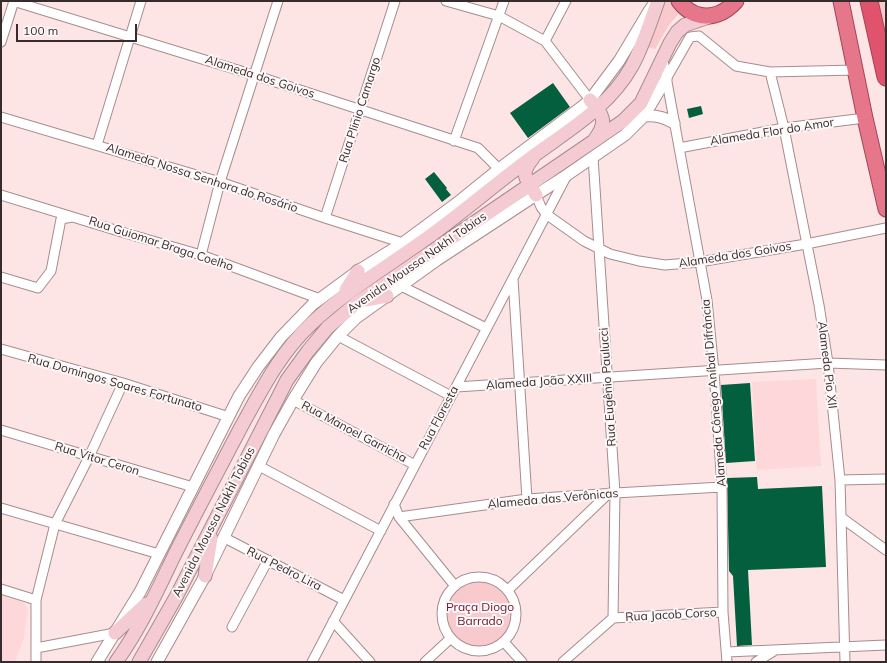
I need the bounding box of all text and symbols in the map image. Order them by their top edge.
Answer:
scale bar [18,16,139,42]
text: 100 m [23,23,58,38]
street label: Alameda dos Goivos [203,53,317,101]
street label: Rua Plinio Camargo [336,55,384,165]
street label: Alameda Flor do Amor [709,115,835,149]
street label: Alameda Nossa Senhora do Rosário [104,140,300,216]
street label: Avenida Moussa Nakhl Tobias [345,209,489,317]
street label: Rua Guiomar Braga Coelho [87,214,235,274]
street label: Alameda dos Goivos [677,239,793,271]
street label: Alameda Cônego Aníbal Difrância [699,298,729,488]
street label: Alameda Pio XII [814,320,840,410]
street label: Rua Eugênio Paulucci [597,327,619,447]
street label: Rua Domingos Soares Fortunato [26,351,204,415]
street label: Alameda João XXIII [485,371,593,393]
street label: Rua Floresta [416,384,462,452]
street label: Rua Manoel Garricha [299,398,409,466]
street label: Rua Vitor Ceron [53,439,141,479]
street label: Avenida Moussa Nakhl Tobias [170,444,258,600]
street label: Alameda das Verônicas [487,486,619,512]
street label: Rua Pedro Lira [244,544,324,594]
park label: Praça Diogo Barrado [446,600,514,628]
street label: Rua Jacob Corso [625,605,717,625]

